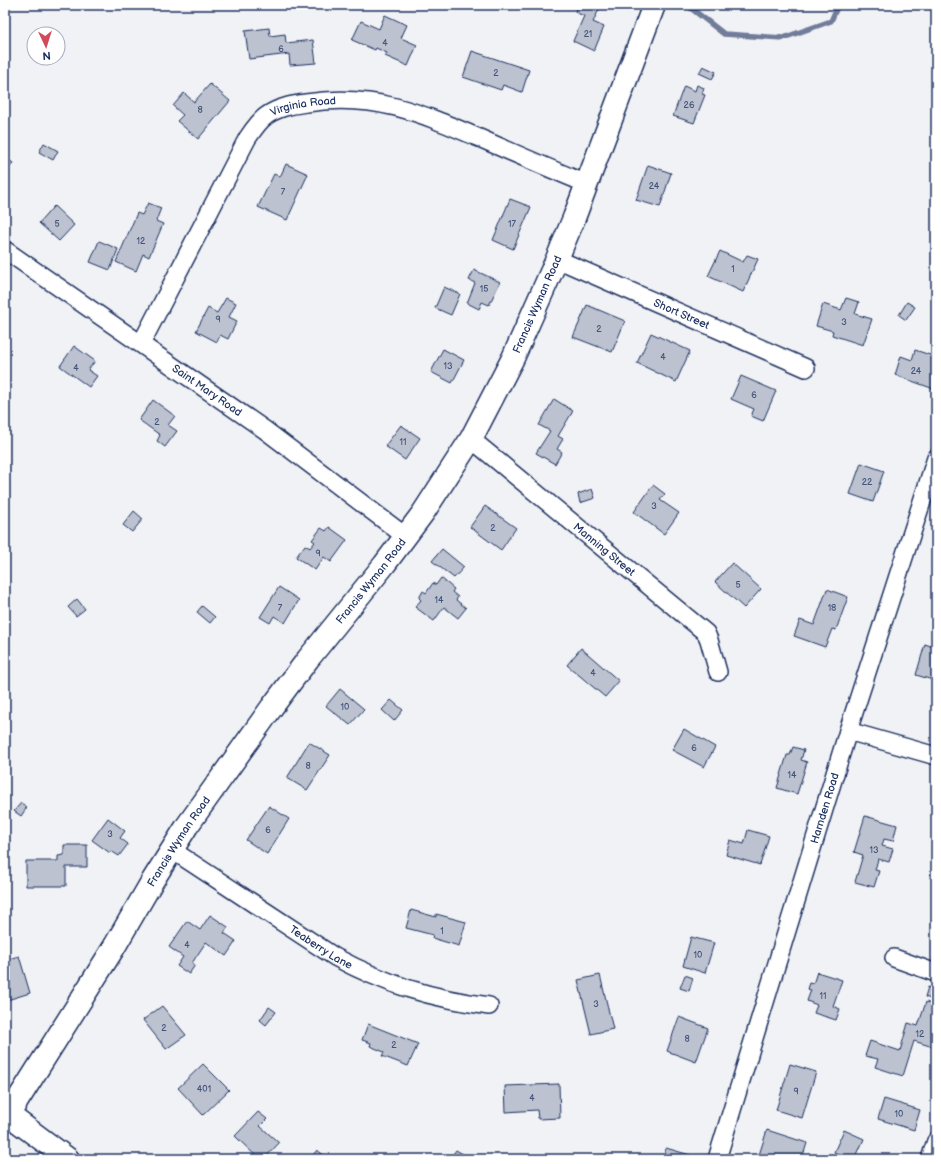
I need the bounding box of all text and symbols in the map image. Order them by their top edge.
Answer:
north arrow [26,26,66,66]
house number: 21 [584,29,592,40]
house number: 4 [382,38,388,49]
house number: 6 [278,44,284,55]
text: N [42,49,51,62]
house number: 2 [493,68,499,79]
street label: Virginia Road [268,94,336,119]
house number: 26 [684,100,695,111]
house number: 8 [197,105,203,116]
house number: 24 [649,181,660,192]
house number: 7 [281,187,286,198]
house number: 5 [54,219,60,230]
house number: 17 [508,219,517,230]
house number: 12 [137,236,146,247]
street label: Francis Wyman Road [510,254,565,355]
house number: 1 [731,264,735,275]
house number: 15 [480,284,488,295]
street label: Short Street [652,296,712,332]
house number: 9 [215,314,221,325]
house number: 3 [841,317,847,328]
house number: 2 [596,324,602,335]
house number: 4 [660,352,666,363]
house number: 13 [443,361,453,372]
street label: Saint Mary Road [169,362,244,419]
house number: 4 [73,363,79,374]
house number: 24 [911,366,922,377]
house number: 6 [751,390,757,401]
house number: 2 [154,417,160,428]
house number: 11 [400,437,406,448]
house number: 22 [862,477,873,488]
house number: 3 [651,501,657,512]
street label: Manning Street [571,520,638,579]
house number: 2 [490,523,496,534]
street label: Francis Wyman Road [333,536,409,626]
house number: 9 [315,548,321,559]
house number: 5 [735,580,741,591]
house number: 14 [435,595,444,606]
house number: 7 [278,603,283,614]
house number: 18 [828,603,836,614]
house number: 4 [590,668,596,679]
house number: 10 [341,702,349,713]
house number: 6 [691,743,697,754]
house number: 8 [305,761,311,772]
house number: 14 [788,770,797,781]
street label: Harnden Road [808,771,842,845]
street label: Francis Wyman Road [145,794,213,889]
house number: 6 [265,825,271,836]
house number: 3 [107,829,113,840]
house number: 13 [869,845,879,856]
street label: Teaberry Lane [287,923,355,972]
house number: 1 [440,926,444,937]
house number: 4 [184,940,190,951]
house number: 10 [694,950,702,961]
house number: 11 [820,991,826,1002]
house number: 3 [593,999,599,1010]
house number: 2 [161,1023,167,1034]
house number: 12 [916,1029,925,1040]
house number: 8 [684,1034,690,1045]
house number: 2 [391,1040,397,1051]
house number: 401 [197,1084,211,1095]
house number: 9 [793,1086,799,1097]
house number: 4 [529,1093,535,1104]
house number: 10 [895,1109,903,1120]

